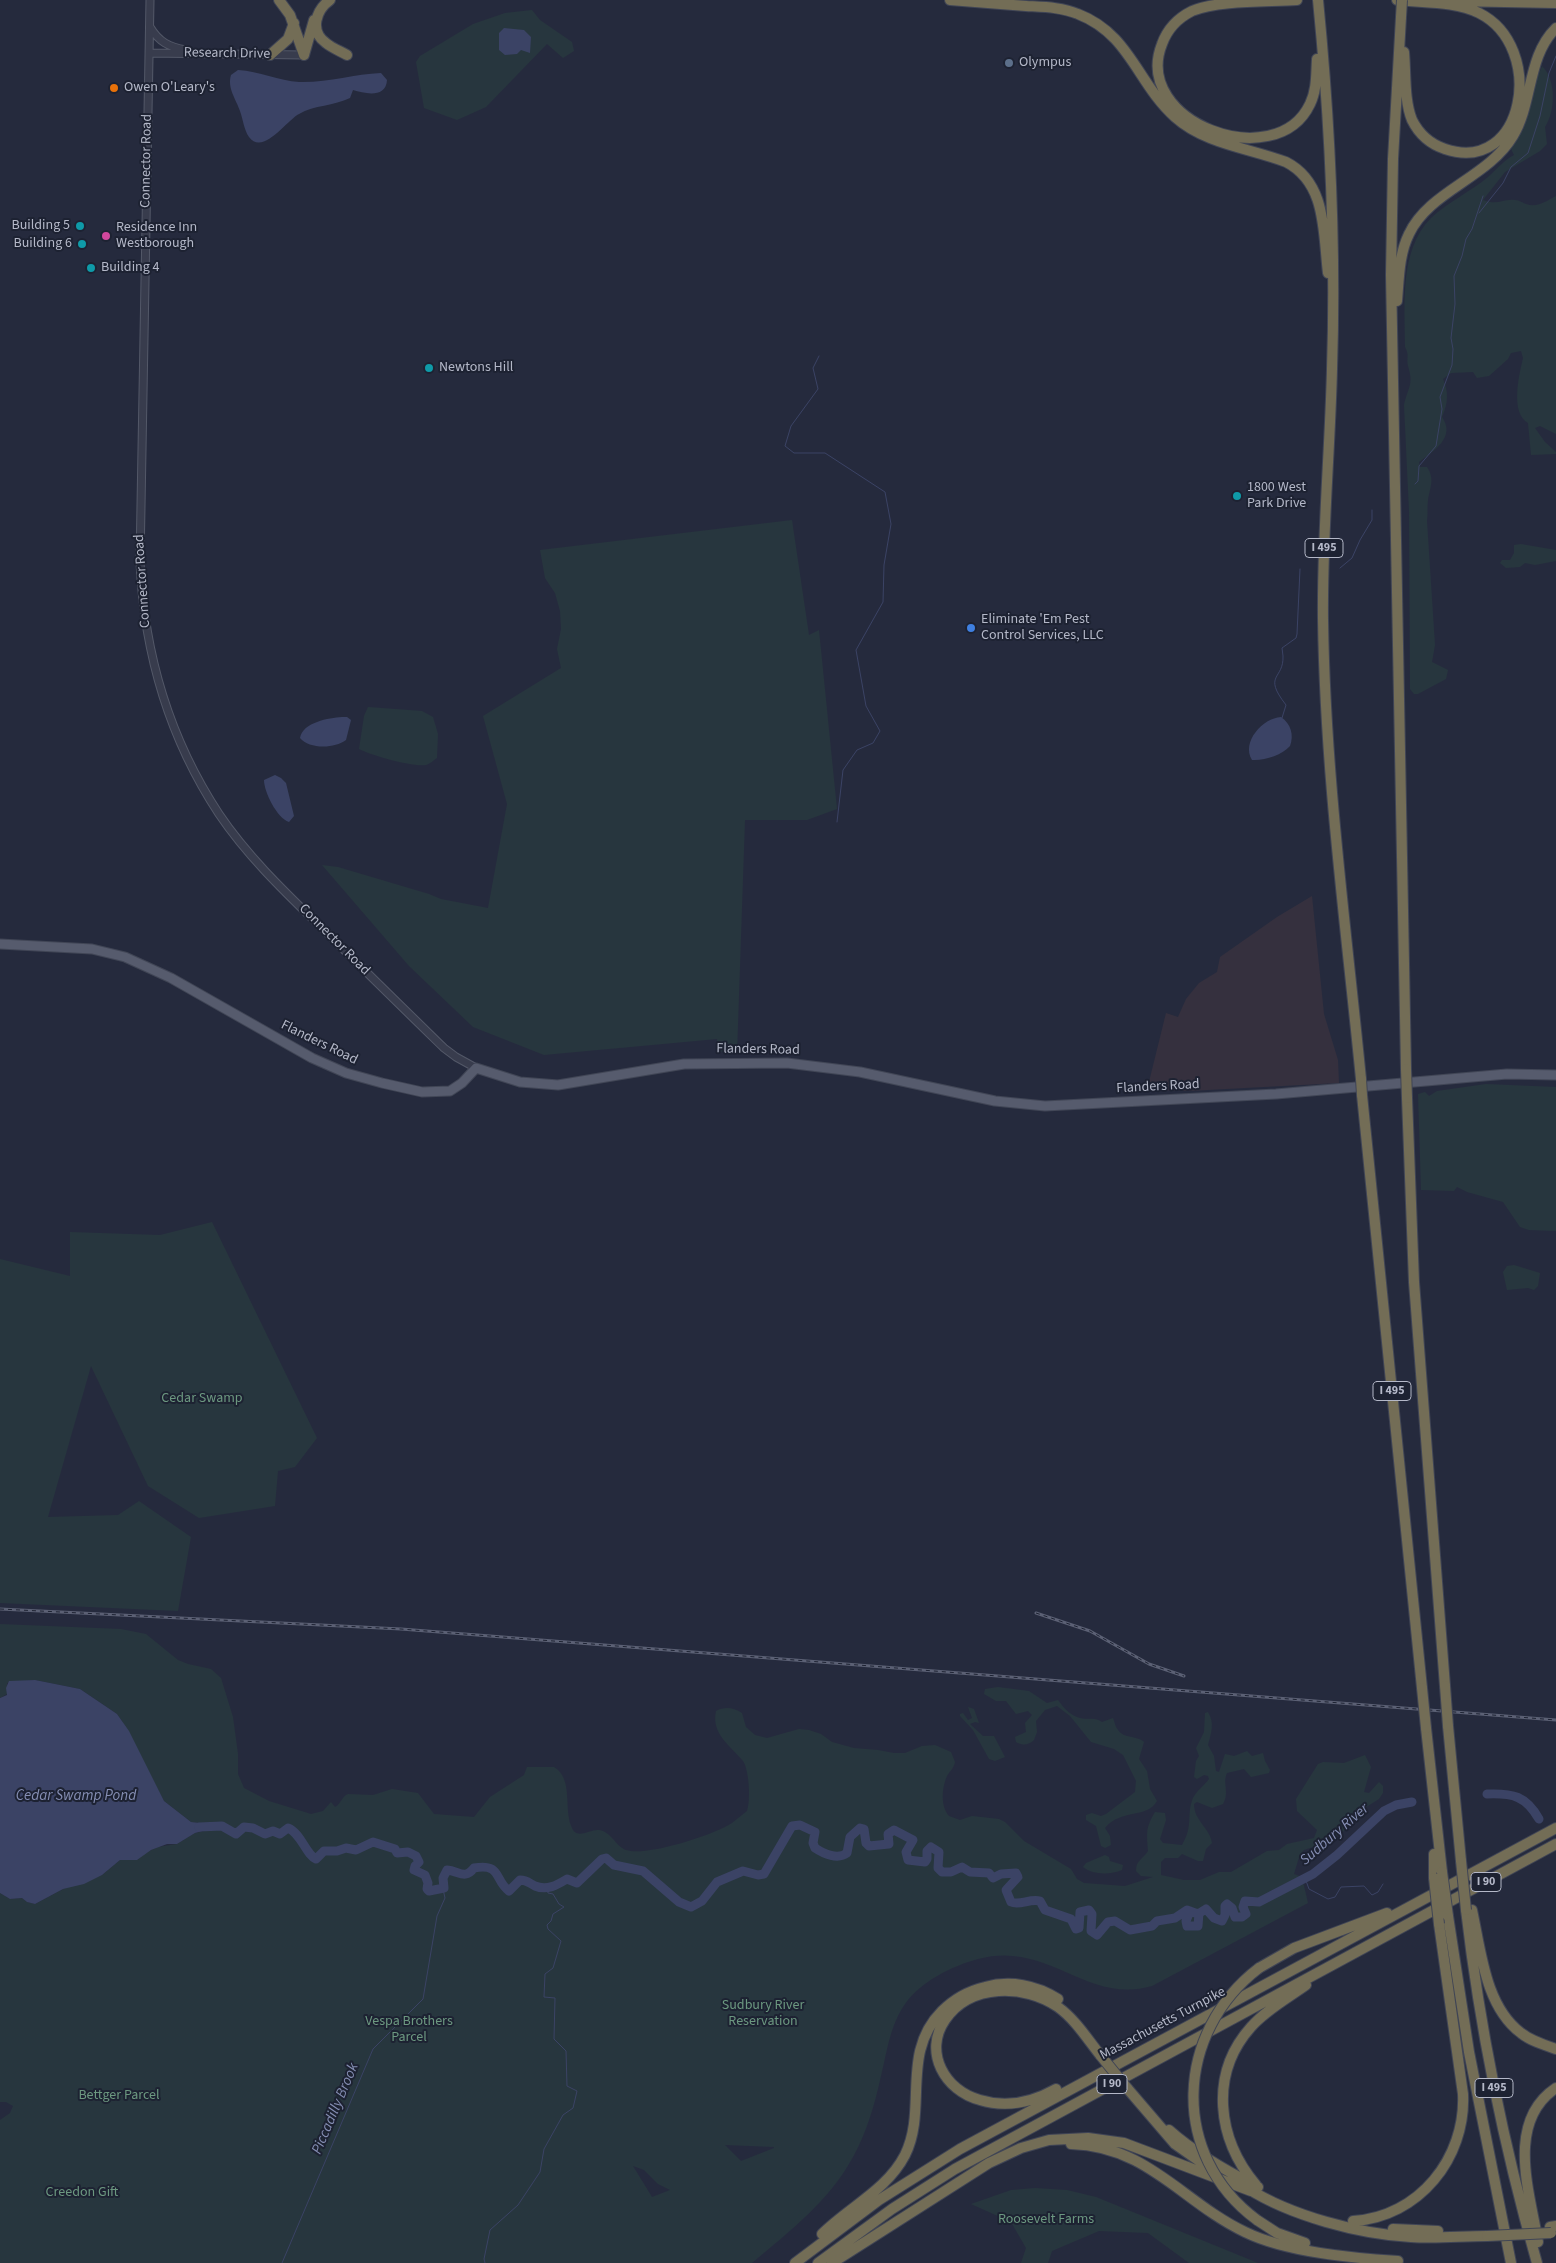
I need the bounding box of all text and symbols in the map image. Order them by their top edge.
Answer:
street label: Research Drive [184,45,270,63]
place label: Olympus [1019,55,1071,71]
marker: Olympus [1003,57,1015,69]
place label: Owen O'Leary's [124,80,215,96]
marker: Owen O'Leary's [108,82,120,94]
street label: Connector Road [138,114,156,208]
place label: Building 5 [11,218,70,234]
marker: Building 5 [74,220,86,232]
place label: Residence Inn Westborough [116,220,197,252]
marker: Residence Inn Westborough [100,230,112,242]
place label: Building 6 [13,236,72,252]
marker: Building 6 [76,238,88,250]
place label: Building 4 [101,260,160,276]
marker: Building 4 [85,262,97,274]
place label: Newtons Hill [439,360,513,376]
marker: Newtons Hill [423,362,435,374]
place label: 1800 West Park Drive [1247,480,1306,512]
marker: 1800 West Park Drive [1231,490,1243,502]
street label: Connector Road [131,534,155,628]
road number: I 495 [1305,538,1343,558]
place label: Eliminate 'Em Pest Control Services, LLC [981,612,1104,644]
marker: Eliminate 'Em Pest Control Services, LLC [965,622,977,634]
street label: Connector Road [295,901,373,979]
street label: Flanders Road [278,1017,360,1069]
street label: Flanders Road [716,1041,800,1059]
street label: Flanders Road [1116,1076,1200,1098]
road number: I 495 [1373,1382,1411,1400]
park label: Cedar Swamp [161,1391,243,1407]
water label: Cedar Swamp Pond [16,1788,136,1806]
water label: Sudbury River [1297,1800,1373,1870]
road number: I 90 [1471,1872,1501,1891]
street label: Massachusetts Turnpike [1097,1984,1229,2064]
park label: Sudbury River Reservation [722,1998,804,2030]
park label: Vespa Brothers Parcel [365,2014,453,2046]
water label: Piccadilly Brook [309,2061,363,2157]
road number: I 90 [1097,2074,1127,2094]
road number: I 495 [1475,2078,1513,2098]
park label: Bettger Parcel [78,2088,160,2104]
park label: Creedon Gift [46,2185,118,2201]
park label: Roosevelt Farms [998,2212,1094,2228]

